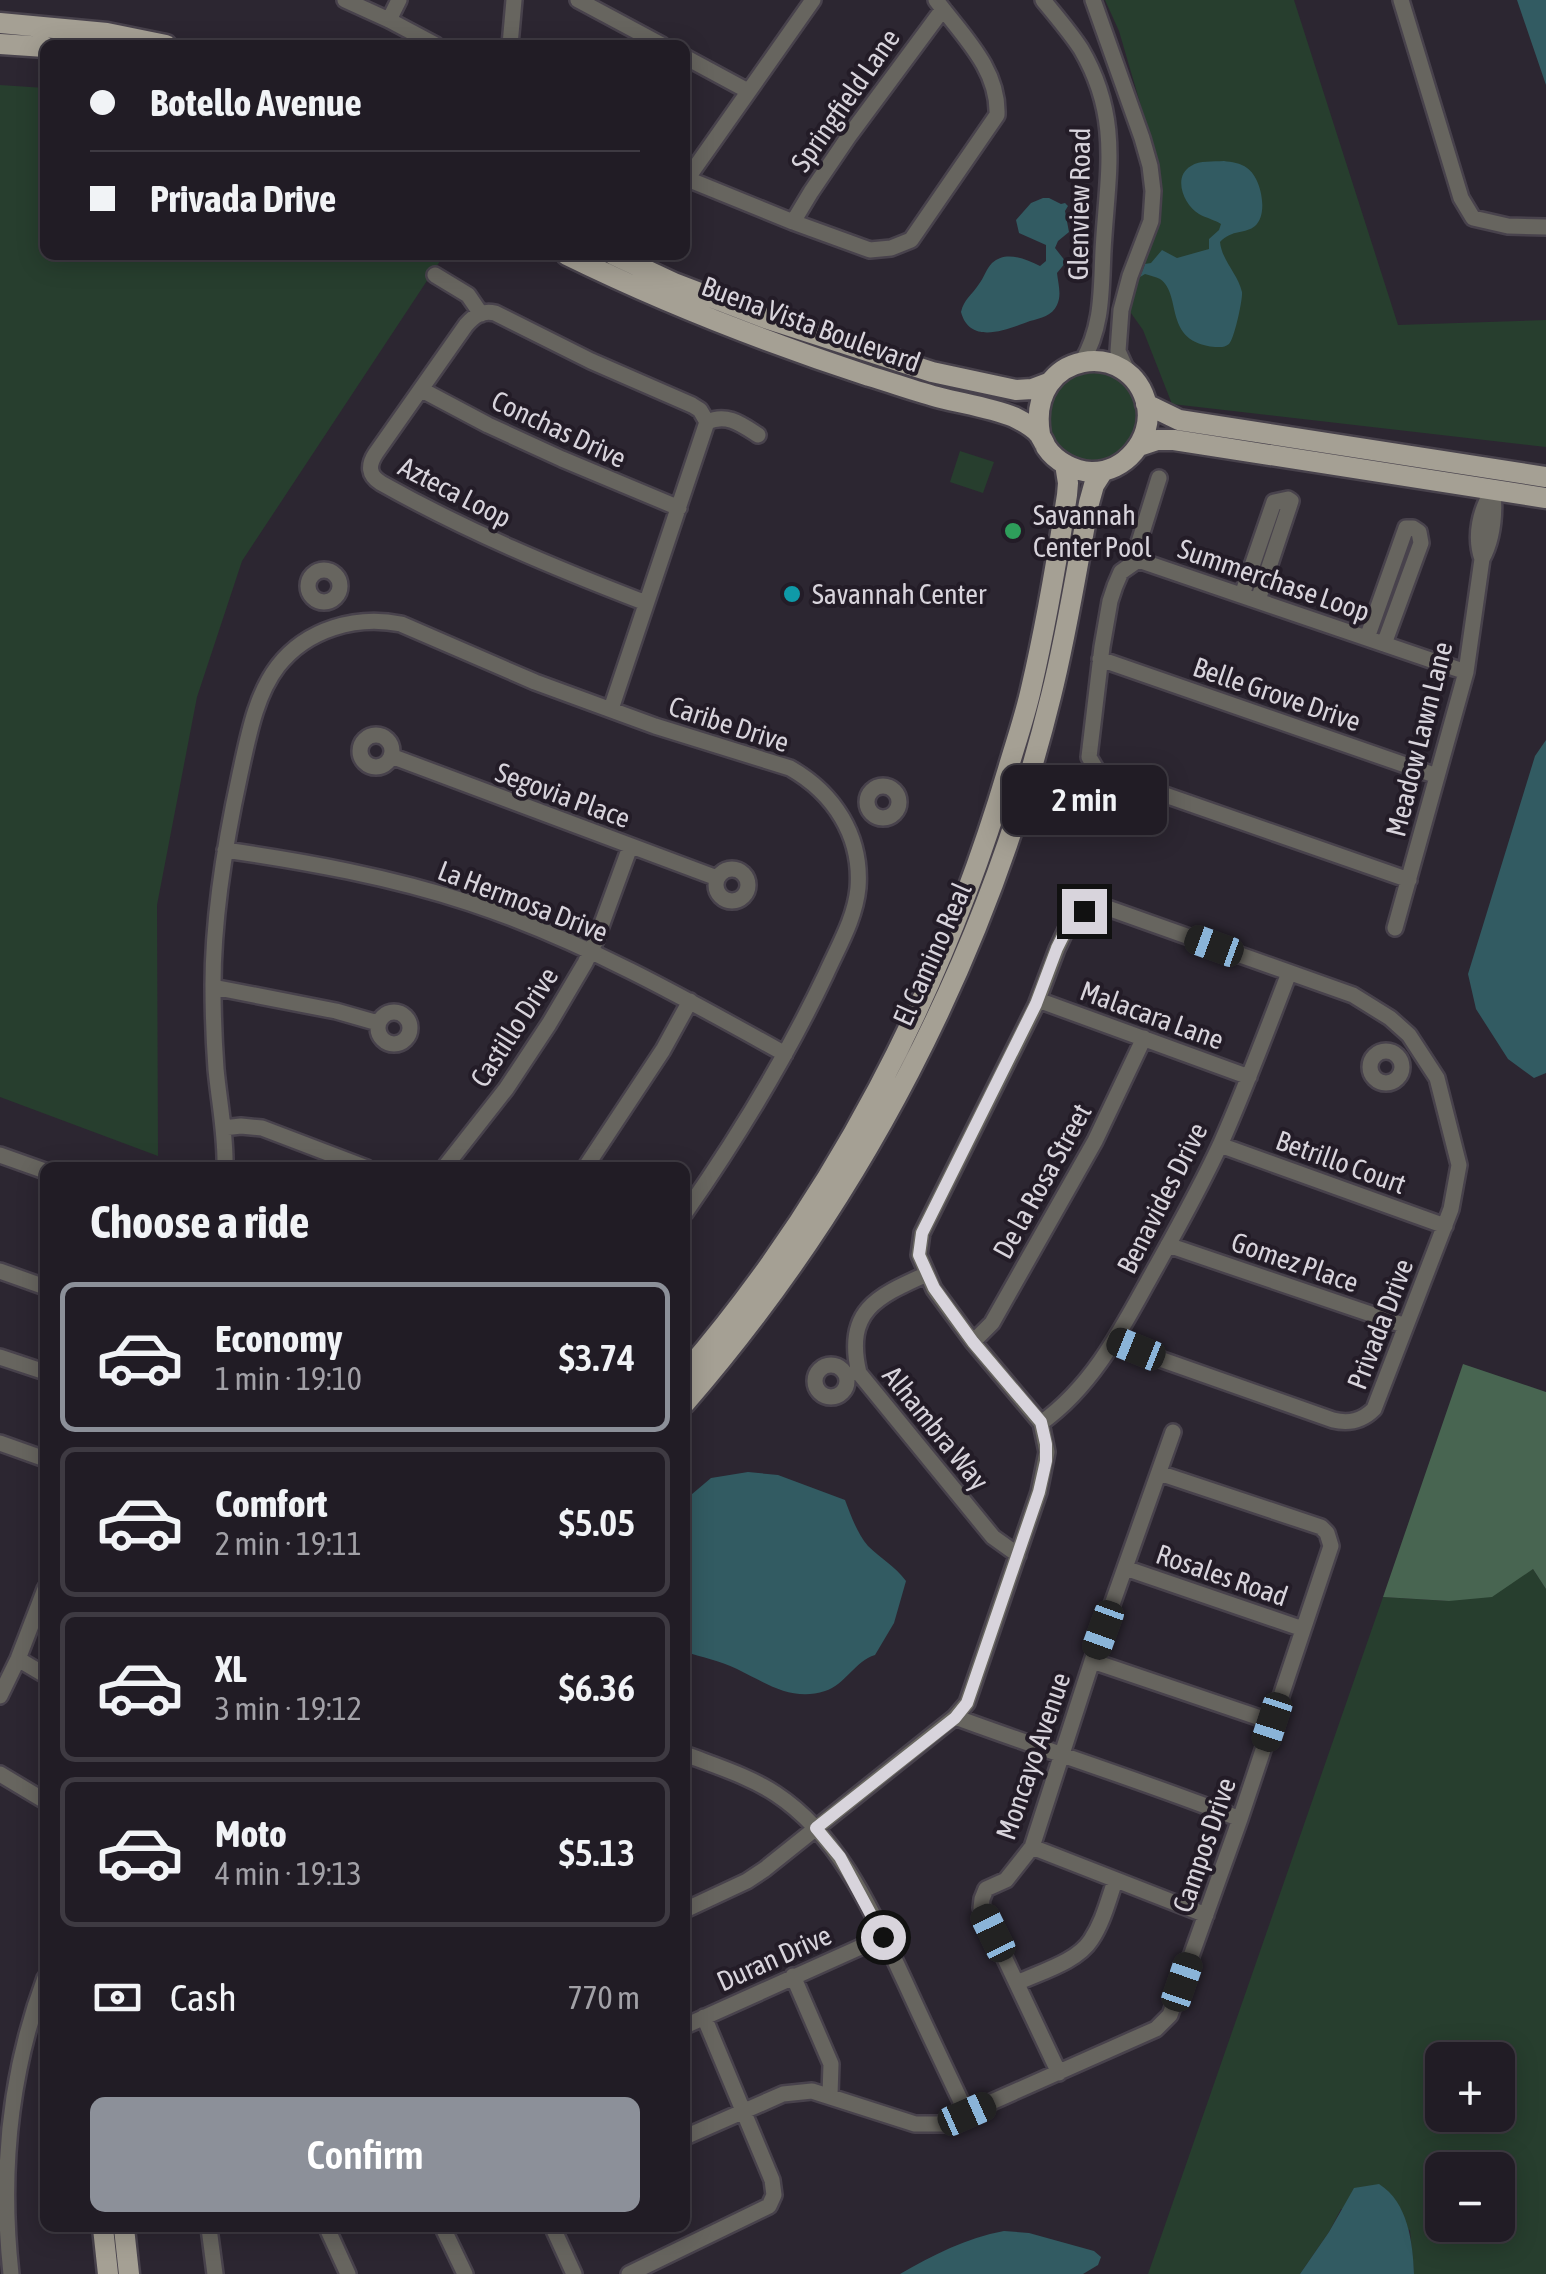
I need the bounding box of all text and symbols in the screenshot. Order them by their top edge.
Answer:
street label: Springfield Lane [784,23,906,177]
text: Botello Avenue [150,81,362,124]
street label: Glenview Road [1062,127,1096,281]
text: Privada Drive [150,177,336,220]
street label: Buena Vista Boulevard [697,270,925,378]
street label: Conchas Drive [487,384,631,474]
street label: Azteca Loop [393,450,517,534]
place label: Savannah Center Pool [1033,499,1152,563]
marker: Savannah Center Pool [1002,520,1024,542]
street label: Summerchase Loop [1174,532,1374,628]
place label: Savannah Center [812,578,987,610]
marker: Savannah Center [781,583,803,605]
street label: Meadow Lawn Lane [1379,638,1459,840]
street label: Belle Grove Drive [1189,650,1365,738]
street label: Caribe Drive [665,690,793,758]
street label: Segovia Place [491,756,635,834]
callout: 2 min [1002,766,1166,836]
text: 2 min [1052,781,1117,818]
street label: La Hermosa Drive [434,854,612,948]
street label: El Camino Real [886,877,978,1030]
route end [1062,889,1107,934]
car [1181,922,1247,970]
street label: Castillo Drive [464,961,564,1093]
street label: Malacara Lane [1076,974,1228,1056]
street label: De la Rosa Street [986,1098,1098,1264]
street label: Benavides Drive [1110,1117,1214,1279]
street label: Betrillo Court [1272,1124,1410,1200]
text: Choose a ride [90,1196,309,1248]
street label: Gomez Place [1227,1225,1363,1299]
street label: Privada Drive [1340,1254,1420,1394]
icon: car [95,1312,185,1402]
text: Economy [215,1317,342,1360]
car [1103,1324,1169,1374]
text: $3.74 [559,1336,635,1379]
text: 1 min · 19:10 [215,1360,362,1397]
street label: Alhambra Way [876,1360,996,1496]
icon: car [95,1477,185,1567]
text: Comfort [215,1482,327,1525]
text: $5.05 [559,1501,635,1544]
text: 2 min · 19:11 [215,1525,362,1562]
street label: Rosales Road [1152,1538,1292,1612]
car [1079,1597,1127,1663]
icon: car [95,1642,185,1732]
text: XL [215,1647,247,1690]
text: $6.36 [559,1666,635,1709]
street label: Moncayo Avenue [989,1668,1077,1844]
car [1248,1689,1296,1755]
text: 3 min · 19:12 [215,1690,362,1727]
street label: Campos Drive [1166,1773,1242,1917]
icon: car [95,1807,185,1897]
text: Moto [215,1812,287,1855]
text: $5.13 [559,1831,635,1874]
text: 4 min · 19:13 [215,1855,362,1892]
car [966,1899,1020,1967]
route start [861,1915,906,1960]
street label: Duran Drive [712,1919,836,1997]
car [1158,1949,1206,2015]
icon: cash [90,1970,145,2025]
text: Cash [170,1976,237,2019]
text: 770 m [567,1979,640,2016]
map controls [1425,2042,1515,2242]
button: + [1425,2042,1515,2132]
car [933,2088,1001,2140]
button: Confirm [90,2097,640,2212]
button: − [1425,2152,1515,2242]

